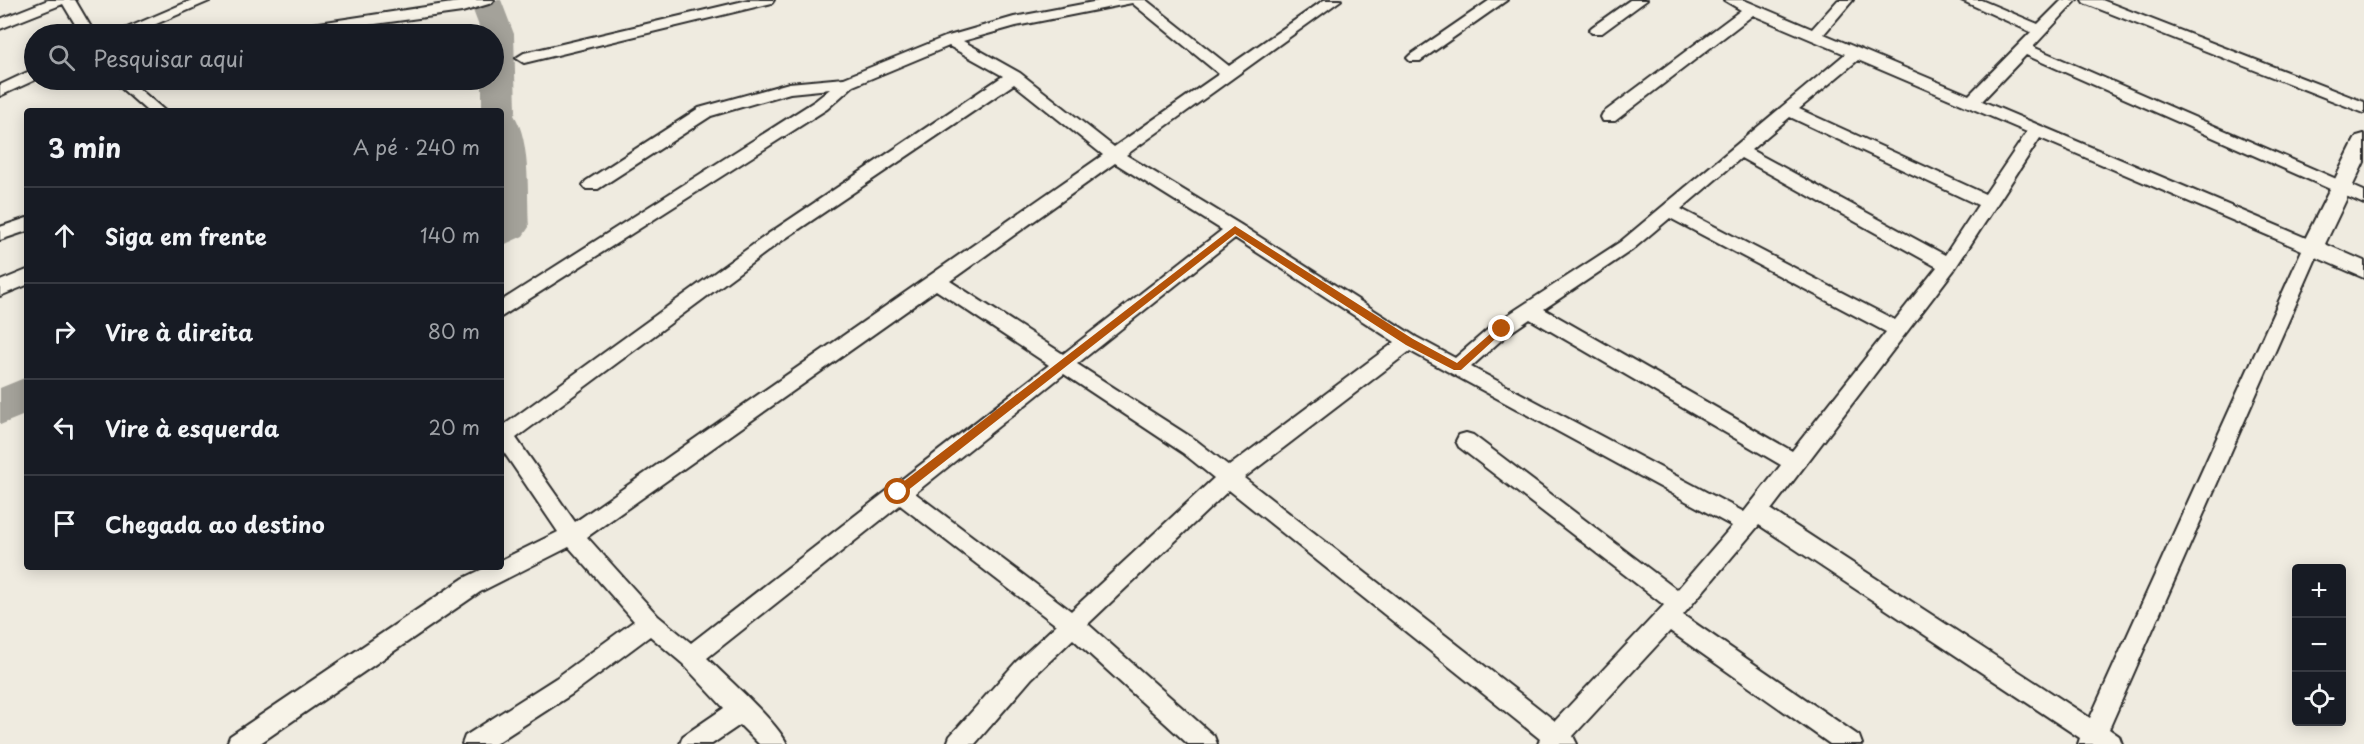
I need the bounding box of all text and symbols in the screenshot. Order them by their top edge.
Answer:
search box [24,24,504,90]
icon: search [45,41,78,74]
text: Pesquisar aqui [93,41,244,74]
text: 3 min [48,128,121,167]
text: A pé · 240 m [353,132,480,162]
icon: ahead [48,219,81,252]
text: Siga em frente [105,219,267,252]
text: 140 m [420,220,480,250]
icon: right [48,315,81,348]
text: Vire à direita [105,315,253,348]
route end [1488,315,1514,341]
text: 80 m [428,316,480,346]
icon: left [48,411,81,444]
text: Vire à esquerda [105,411,279,444]
text: 20 m [428,412,480,442]
route start [884,478,910,504]
icon: arrive [48,507,81,540]
text: Chegada ao destino [105,507,325,540]
map controls [2292,564,2346,726]
button: + [2292,564,2346,618]
button: − [2292,618,2346,672]
button: locate [2292,672,2346,726]

